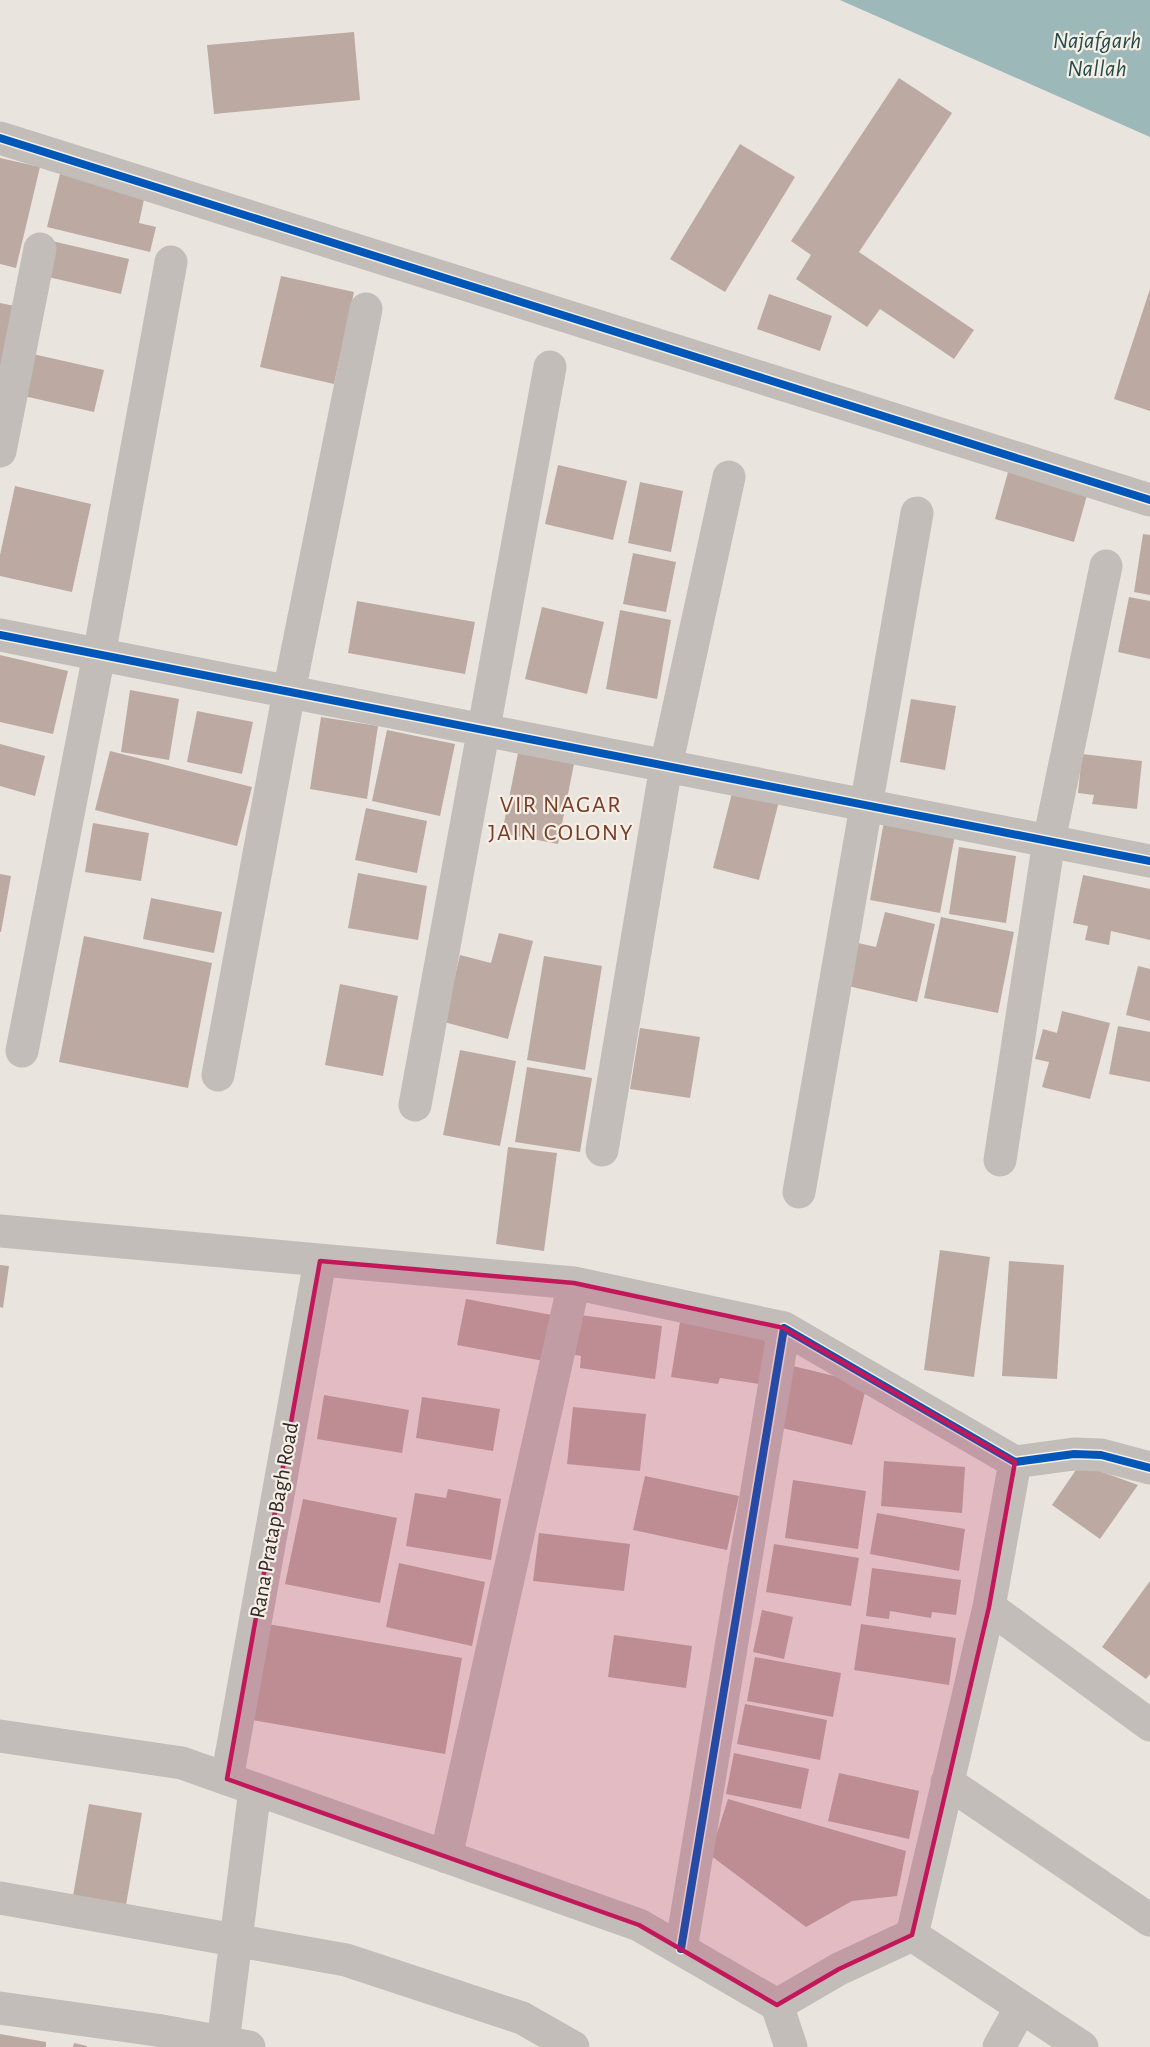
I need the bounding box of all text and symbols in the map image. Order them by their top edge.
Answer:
water label: Najafgarh Nallah [1053,29,1141,81]
district label: VIR NAGAR JAIN COLONY [488,793,634,845]
street label: Rana Pratap Bagh Road [246,1420,302,1620]

